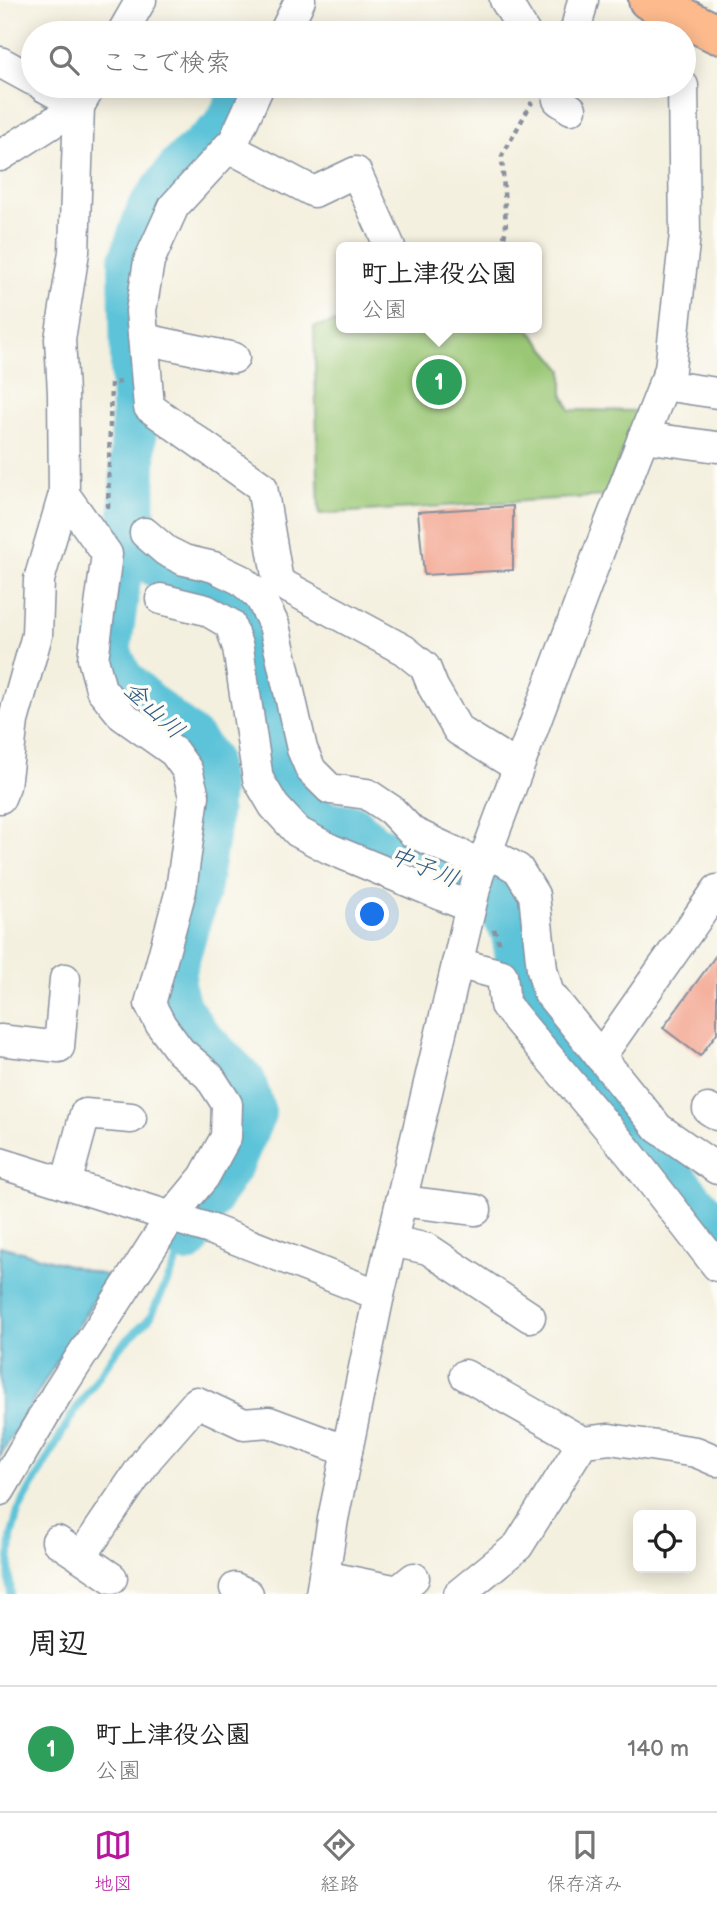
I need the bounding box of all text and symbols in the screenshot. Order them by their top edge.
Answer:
search box [21,21,696,98]
icon: search [45,41,83,79]
text: ここで検索 [101,48,231,79]
popup [336,242,542,333]
text: 町上津役公園 [361,259,517,290]
text: 公園 [361,296,407,324]
pin: 1 [416,356,462,408]
water label: 金山川 [118,675,190,745]
water label: 中子川 [385,840,463,894]
your location [355,897,389,931]
map controls [633,1510,696,1573]
button: locate [633,1510,696,1573]
text: 周辺 [28,1626,88,1662]
text: 町上津役公園 [95,1720,251,1751]
text: 1 [46,1735,56,1763]
text: 140 m [627,1735,689,1763]
text: 公園 [95,1757,141,1785]
tab: 地図 [94,1826,132,1896]
tab: 経路 [320,1826,359,1896]
tab: 保存済み [547,1826,623,1896]

